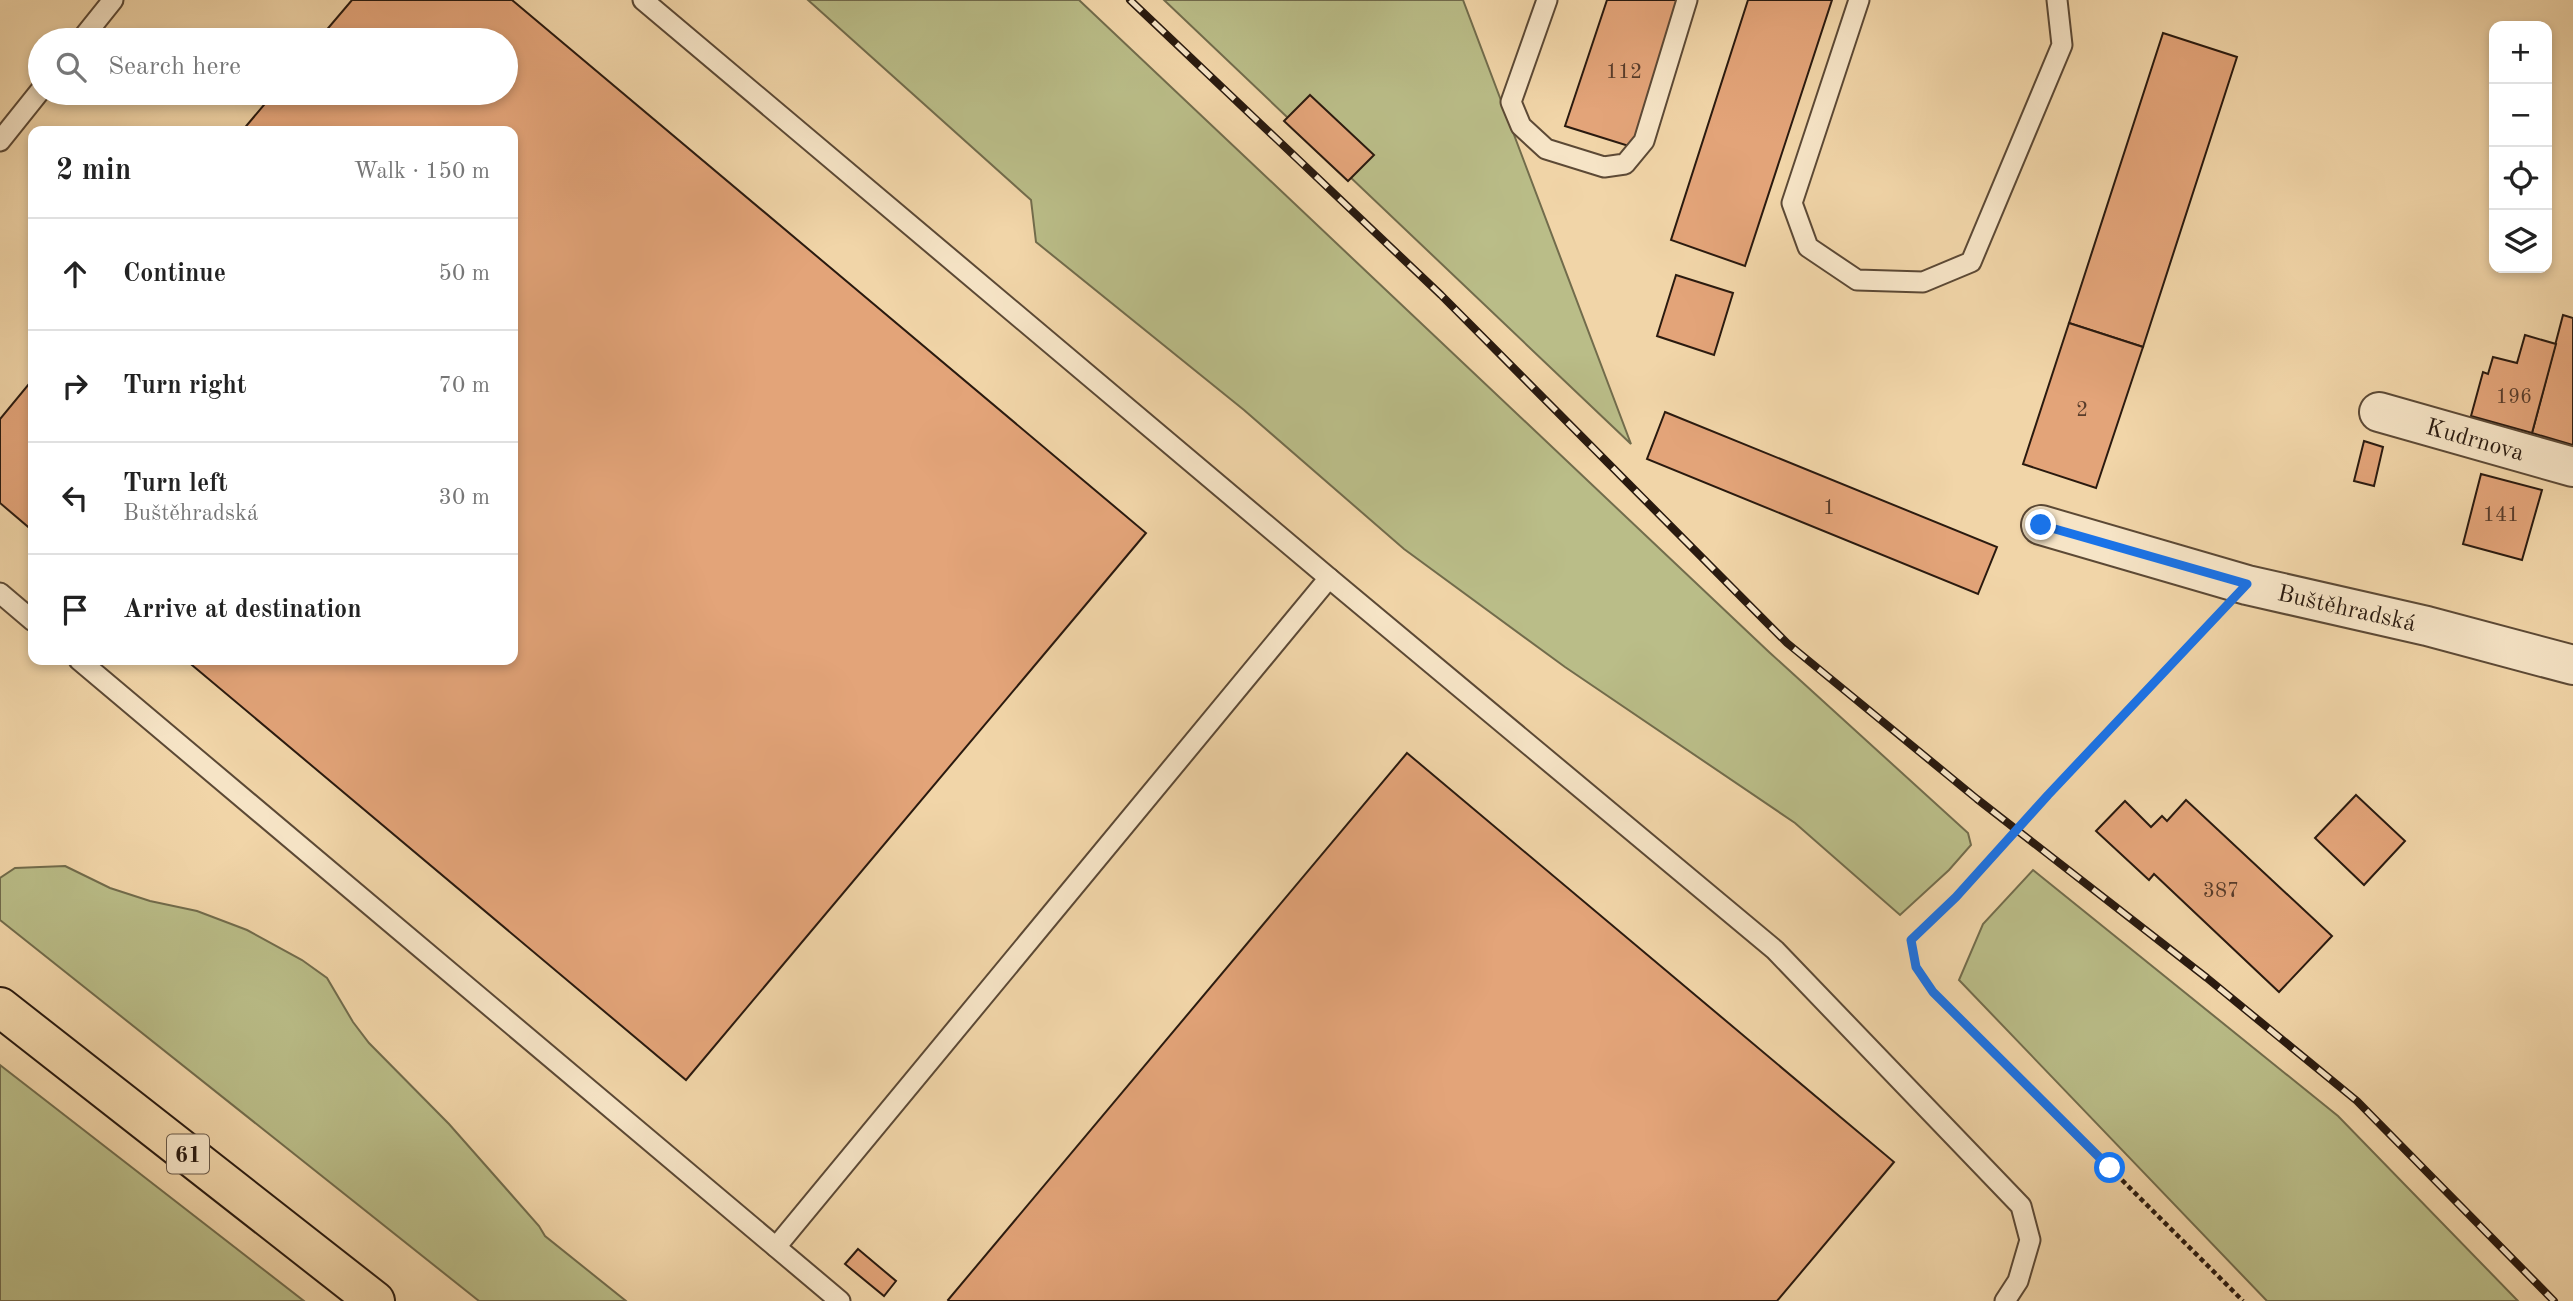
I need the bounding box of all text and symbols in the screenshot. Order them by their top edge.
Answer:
map controls [2489,21,2552,273]
button: + [2489,21,2552,84]
search box [28,28,518,105]
icon: search [52,48,90,86]
text: Search here [108,54,241,80]
house number: 112 [1606,62,1642,83]
button: − [2489,84,2552,147]
button: locate [2489,147,2552,210]
text: 2 min [56,156,131,186]
text: Walk · 150 m [354,160,490,183]
button: layers [2489,210,2552,273]
icon: ahead [56,255,94,293]
text: Continue [123,261,226,287]
text: 50 m [439,262,490,285]
icon: right [56,367,94,405]
text: Turn right [123,373,246,399]
text: 70 m [439,374,490,397]
house number: 196 [2496,387,2532,408]
house number: 2 [2076,400,2088,421]
street label: Kudrnova [2423,416,2527,467]
text: Turn left [123,471,228,497]
icon: left [56,479,94,517]
text: 30 m [439,486,490,509]
house number: 1 [1823,498,1835,519]
text: Buštěhradská [123,502,258,525]
house number: 141 [2483,505,2519,526]
route end [2025,509,2056,540]
street label: Buštěhradská [2275,582,2418,637]
icon: arrive [56,591,94,629]
text: Arrive at destination [123,597,362,623]
house number: 387 [2203,881,2239,902]
road number: 61 [167,1134,209,1174]
route start [2094,1152,2125,1183]

